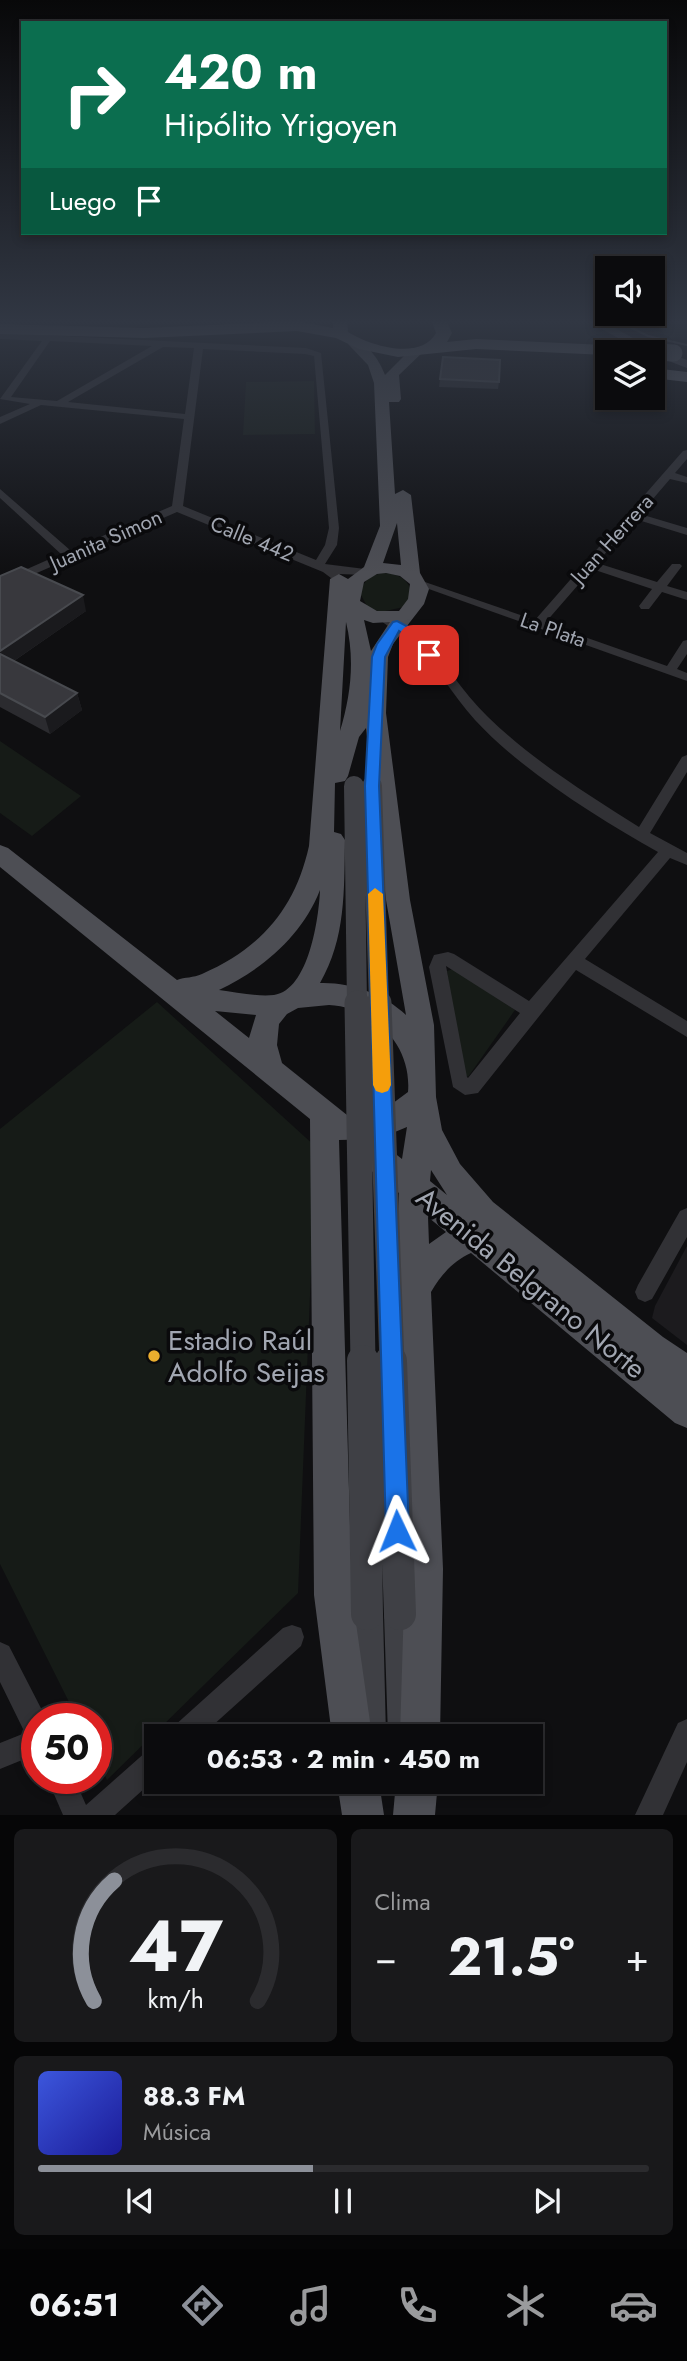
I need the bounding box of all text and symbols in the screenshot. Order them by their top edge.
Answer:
text: 420 m [164,37,318,107]
icon: right [49,49,140,140]
text: Hipólito Yrigoyen [164,102,398,148]
text: Luego [49,182,116,220]
icon: arrive [130,182,168,220]
map controls [595,256,665,410]
button: sound [595,256,665,326]
button: layers [595,340,665,410]
street label: Juan Herrera [562,488,660,593]
street label: Juanita Simon [42,502,167,579]
street label: Calle 442 [206,509,298,569]
street label: La Plata [516,605,590,655]
pin [399,625,459,685]
icon: arrive [410,636,448,674]
street label: Avenida Belgrano Norte [407,1177,655,1389]
place label: Estadio Raúl Adolfo Seijas [168,1320,325,1393]
marker: Estadio Raúl Adolfo Seijas [146,1348,162,1364]
position arrow [360,1494,434,1568]
speed limit sign: 50 [21,1703,112,1794]
text: 06:53 · 2 min · 450 m [207,1740,480,1778]
text: Clima [375,1885,431,1919]
text: 47 [128,1894,223,1999]
text: 21.5° [448,1919,574,1995]
text: − [375,1930,397,1985]
text: + [626,1930,649,1985]
text: km/h [147,1981,204,2017]
text: 88.3 FM [143,2077,245,2115]
text: Música [143,2115,211,2149]
icon: previous [121,2182,159,2220]
icon: pause [324,2182,362,2220]
icon: next [528,2182,566,2220]
icon: directions [178,2281,227,2330]
icon: music [286,2281,335,2330]
icon: phone [393,2281,442,2330]
icon: climate [501,2281,550,2330]
icon: car [609,2281,658,2330]
text: 06:51 [29,2282,119,2328]

